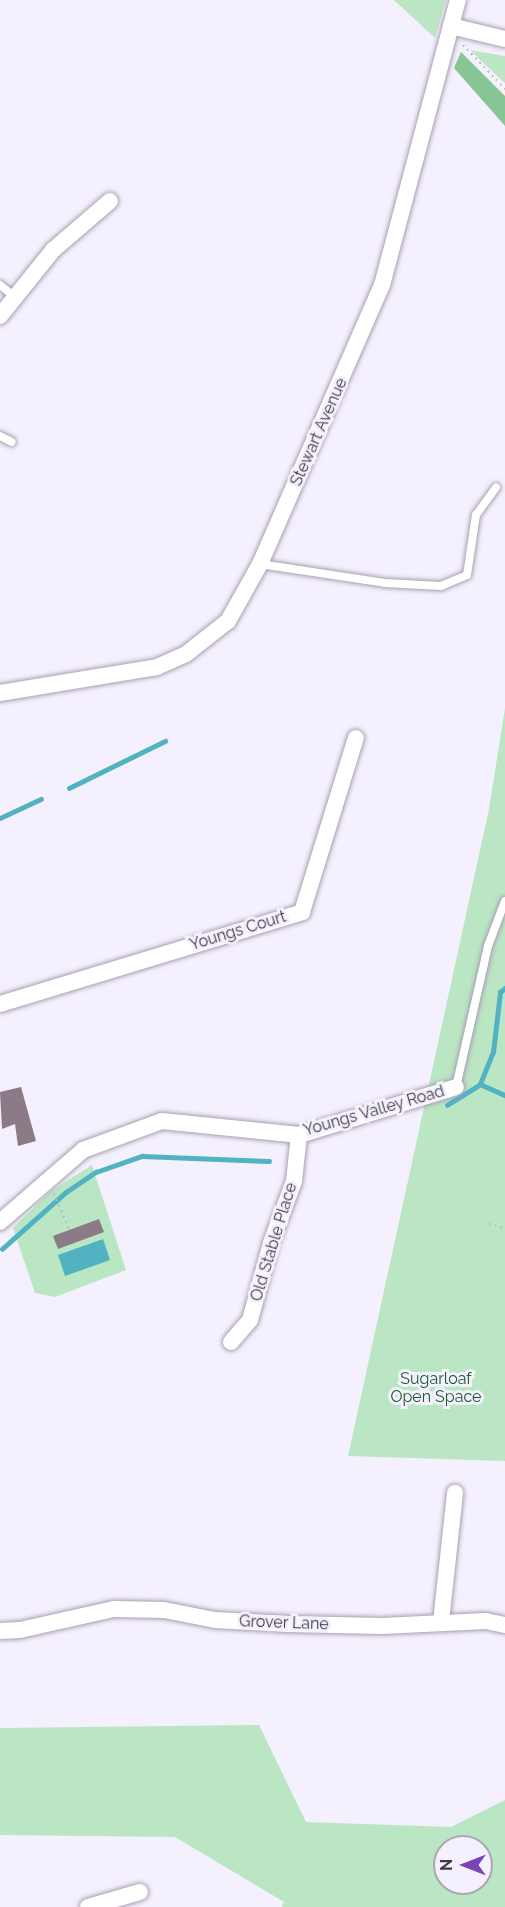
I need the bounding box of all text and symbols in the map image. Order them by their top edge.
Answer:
street label: Stewart Avenue [287,375,351,489]
street label: Youngs Court [187,907,289,955]
street label: Youngs Valley Road [301,1082,447,1140]
street label: Old Stable Place [247,1180,301,1304]
park label: Sugarloaf Open Space [390,1369,482,1407]
street label: Grover Lane [239,1612,329,1634]
north arrow [433,1835,493,1895]
text: N [437,1859,456,1871]

